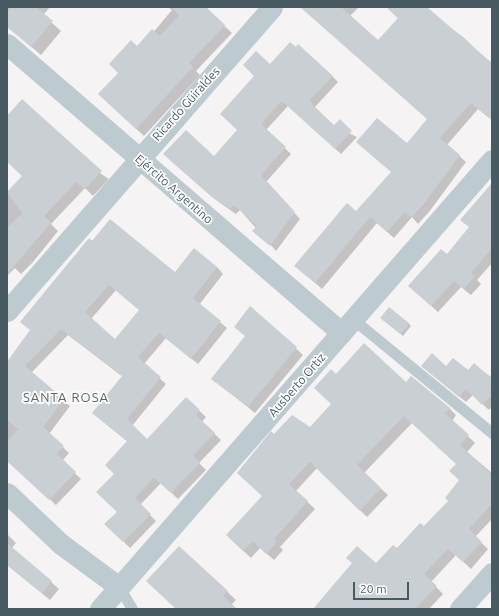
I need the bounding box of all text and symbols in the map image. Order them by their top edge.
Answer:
street label: Ricardo Güiraldes [149,64,223,144]
street label: Ejército Argentino [132,151,216,227]
street label: Ausberto Ortiz [265,350,329,420]
district label: SANTA ROSA [23,389,109,405]
scale bar [355,574,411,600]
text: 20 m [360,582,387,595]

